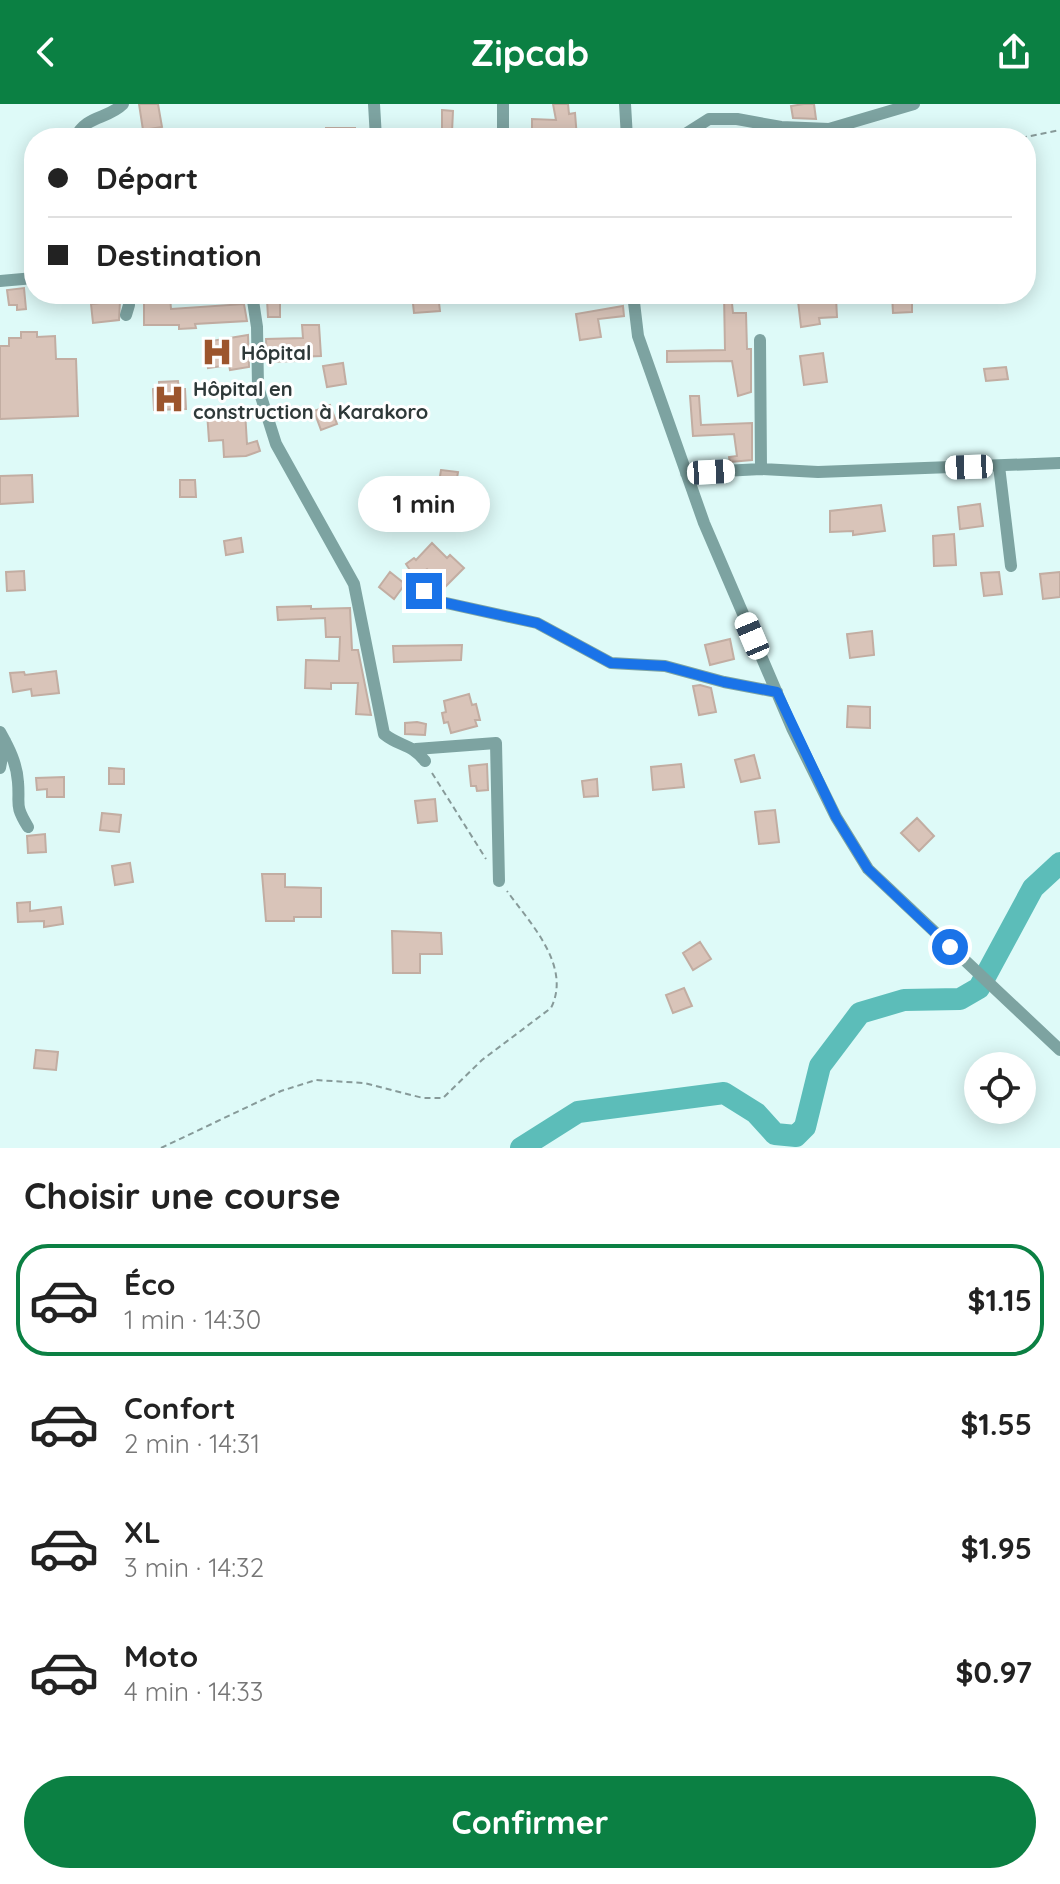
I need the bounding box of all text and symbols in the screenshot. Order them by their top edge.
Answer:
icon: back [24,30,68,74]
text: Zipcab [471,30,589,75]
icon: share [992,30,1036,74]
text: Départ [96,159,198,197]
text: Destination [96,236,262,274]
hospital icon: Hôpital [200,335,234,369]
place label: Hôpital [241,340,311,365]
place label: Hôpital en construction à Karakoro [193,376,428,424]
hospital icon: Hôpital en construction à Karakoro [152,382,186,416]
car [945,454,993,480]
car [686,459,736,485]
callout: 1 min [358,475,490,531]
text: 1 min [393,487,456,520]
route end [406,573,442,609]
car [732,609,772,663]
route start [932,929,968,965]
map controls [964,1052,1036,1124]
button: locate [964,1052,1036,1124]
text: Choisir une course [24,1173,341,1218]
icon: car [28,1264,100,1336]
text: Éco [124,1265,175,1303]
text: $1.15 [968,1281,1032,1319]
text: 1 min · 14:30 [124,1303,261,1336]
icon: car [28,1388,100,1460]
text: Confort [124,1389,236,1427]
text: $1.55 [960,1405,1032,1443]
text: 2 min · 14:31 [124,1427,260,1460]
icon: car [28,1512,100,1584]
text: XL [124,1513,161,1551]
text: $1.95 [961,1529,1032,1567]
text: 3 min · 14:32 [124,1551,264,1584]
icon: car [28,1636,100,1708]
text: Moto [124,1637,198,1675]
text: $0.97 [956,1653,1032,1691]
text: 4 min · 14:33 [124,1675,263,1708]
button: Confirmer [24,1776,1036,1868]

